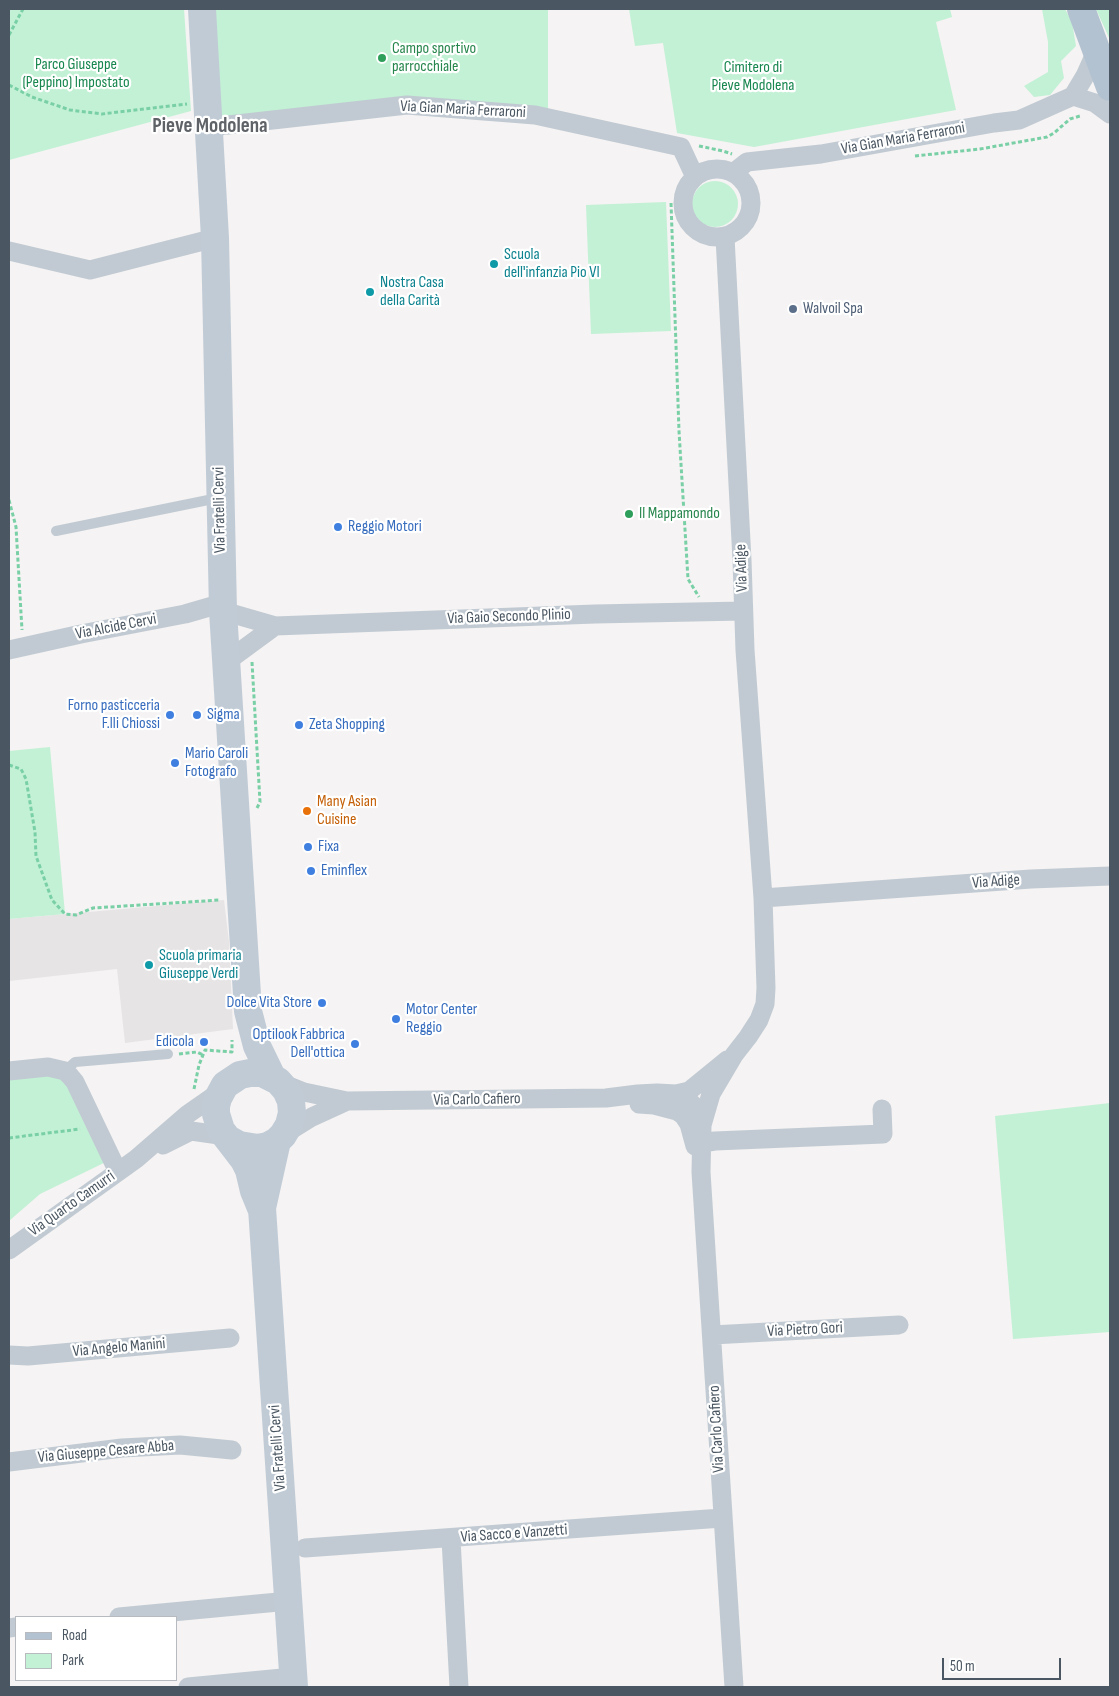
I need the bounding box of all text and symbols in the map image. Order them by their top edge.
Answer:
place label: Campo sportivo parrocchiale [392,39,476,77]
marker: Campo sportivo parrocchiale [376,52,388,64]
park label: Parco Giuseppe (Peppino) Impostato [22,55,130,93]
park label: Cimitero di Pieve Modolena [712,58,794,96]
street label: Via Gian Maria Ferraroni [400,97,526,123]
district label: Pieve Modolena [152,114,268,140]
street label: Via Gian Maria Ferraroni [840,119,966,159]
place label: Scuola dell'infanzia Pio VI [504,245,600,283]
marker: Scuola dell'infanzia Pio VI [488,258,500,270]
place label: Nostra Casa della Carità [380,273,444,311]
marker: Nostra Casa della Carità [364,286,376,298]
place label: Walvoil Spa [803,299,863,319]
marker: Walvoil Spa [787,303,799,315]
street label: Via Fratelli Cervi [210,467,230,553]
place label: Il Mappamondo [639,504,720,524]
marker: Il Mappamondo [623,508,635,520]
place label: Reggio Motori [348,517,422,537]
marker: Reggio Motori [332,521,344,533]
street label: Via Adige [732,544,752,592]
street label: Via Gaio Secondo Plinio [447,605,571,629]
street label: Via Alcide Cervi [74,610,158,644]
place label: Forno pasticceria F.lli Chiossi [68,696,160,734]
place label: Sigma [207,705,240,725]
marker: Forno pasticceria F.lli Chiossi [164,709,176,721]
marker: Sigma [191,709,203,721]
place label: Zeta Shopping [309,715,385,735]
marker: Zeta Shopping [293,719,305,731]
place label: Mario Caroli Fotografo [185,744,248,782]
marker: Mario Caroli Fotografo [169,757,181,769]
place label: Many Asian Cuisine [317,792,377,830]
marker: Many Asian Cuisine [301,805,313,817]
place label: Fixa [318,837,339,857]
marker: Fixa [302,841,314,853]
place label: Eminflex [321,861,367,881]
marker: Eminflex [305,865,317,877]
street label: Via Adige [971,871,1021,893]
place label: Scuola primaria Giuseppe Verdi [159,946,242,984]
marker: Scuola primaria Giuseppe Verdi [143,959,155,971]
place label: Dolce Vita Store [227,993,312,1013]
marker: Dolce Vita Store [316,997,328,1009]
place label: Motor Center Reggio [406,1000,477,1038]
marker: Motor Center Reggio [390,1013,402,1025]
place label: Optilook Fabbrica Dell'ottica [253,1025,345,1063]
place label: Edicola [156,1032,194,1052]
marker: Edicola [198,1036,210,1048]
marker: Optilook Fabbrica Dell'ottica [349,1038,361,1050]
street label: Via Carlo Cafiero [433,1090,521,1110]
street label: Via Quarto Camurri [25,1167,119,1241]
street label: Via Pietro Gori [767,1318,843,1342]
street label: Via Angelo Manini [72,1334,166,1362]
street label: Via Carlo Cafiero [705,1385,729,1473]
street label: Via Fratelli Cervi [265,1404,291,1492]
street label: Via Giuseppe Cesare Abba [37,1436,175,1468]
street label: Via Sacco e Vanzetti [460,1521,568,1547]
legend [15,1616,178,1681]
text: Road [62,1626,87,1645]
scale bar [944,1648,1063,1680]
text: Park [62,1651,84,1670]
text: 50 m [950,1657,975,1676]

